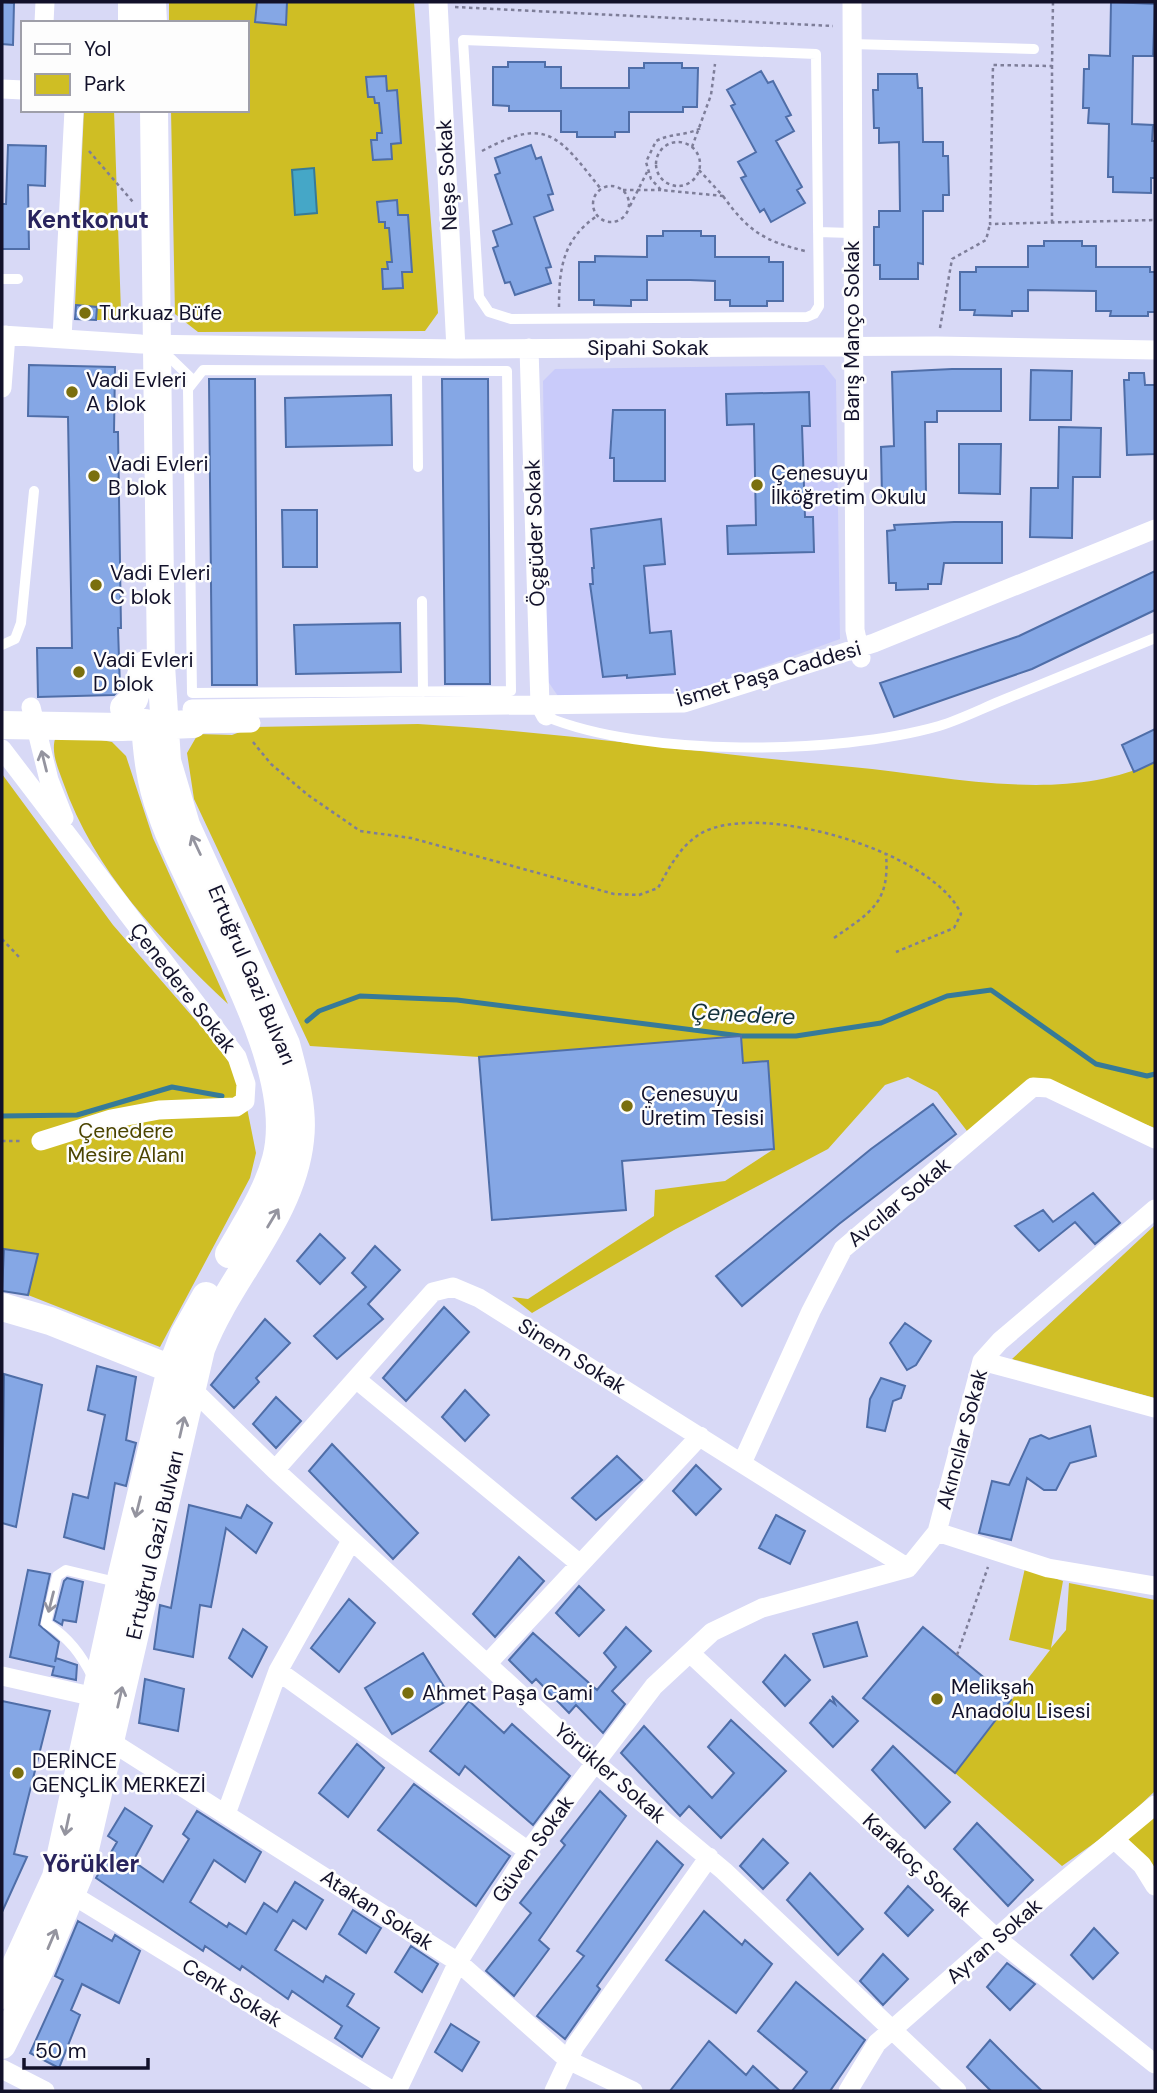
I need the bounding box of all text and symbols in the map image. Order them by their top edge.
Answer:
legend [21,21,248,112]
text: Yol [84,35,112,63]
text: Park [84,70,126,98]
street label: Neşe Sokak [430,118,464,231]
district label: Kentkonut [27,204,149,235]
street label: Barış Manço Sokak [838,240,866,422]
place label: Turkuaz Büfe [99,299,222,327]
marker: Turkuaz Büfe [77,305,93,321]
street label: Sipahi Sokak [587,334,709,362]
place label: Vadi Evleri A blok [86,366,186,418]
marker: Vadi Evleri A blok [64,384,80,400]
place label: Vadi Evleri B blok [108,450,208,502]
street label: Öçgüder Sokak [518,458,552,607]
place label: Çenesuyu İlköğretim Okulu [771,459,926,511]
marker: Vadi Evleri B blok [86,468,102,484]
marker: Çenesuyu İlköğretim Okulu [749,477,765,493]
place label: Vadi Evleri C blok [110,559,210,611]
marker: Vadi Evleri C blok [88,577,104,593]
street label: İsmet Paşa Caddesi [674,634,864,714]
place label: Vadi Evleri D blok [93,646,193,698]
marker: Vadi Evleri D blok [71,664,87,680]
one-way arrow [37,750,50,773]
one-way arrow [188,835,202,856]
street label: Ertuğrul Gazi Bulvarı [201,881,303,1069]
street label: Çenedere Sokak [123,917,243,1059]
water label: Çenedere [690,996,796,1032]
place label: Çenesuyu Üretim Tesisi [641,1080,764,1132]
marker: Çenesuyu Üretim Tesisi [619,1098,635,1114]
park label: Çenedere Mesire Alanı [68,1117,184,1169]
street label: Avcılar Sokak [841,1150,957,1253]
one-way arrow [266,1208,280,1228]
street label: Sinem Sokak [513,1312,632,1401]
street label: Akıncılar Sokak [930,1365,994,1512]
one-way arrow [175,1416,189,1439]
street label: Ertuğrul Gazi Bulvarı [120,1448,190,1642]
one-way arrow [131,1495,145,1518]
one-way arrow [44,1590,57,1613]
place label: Melikşah Anadolu Lisesi [951,1673,1091,1725]
place label: Ahmet Paşa Cami [422,1679,593,1707]
marker: Ahmet Paşa Cami [400,1685,416,1701]
one-way arrow [114,1686,128,1709]
marker: Melikşah Anadolu Lisesi [929,1691,945,1707]
street label: Yörükler Sokak [548,1716,672,1830]
place label: DERİNCE GENÇLİK MERKEZİ [32,1747,206,1799]
marker: DERİNCE GENÇLİK MERKEZİ [10,1765,26,1781]
street label: Güven Sokak [486,1789,581,1908]
street label: Karakoç Sokak [856,1807,978,1923]
one-way arrow [60,1813,74,1836]
district label: Yörükler [43,1848,140,1879]
street label: Atakan Sokak [315,1863,439,1957]
street label: Ayran Sokak [940,1891,1048,1990]
one-way arrow [46,1929,59,1950]
street label: Cenk Sokak [177,1952,288,2034]
scale bar [24,2026,149,2070]
text: 50 m [35,2037,86,2065]

